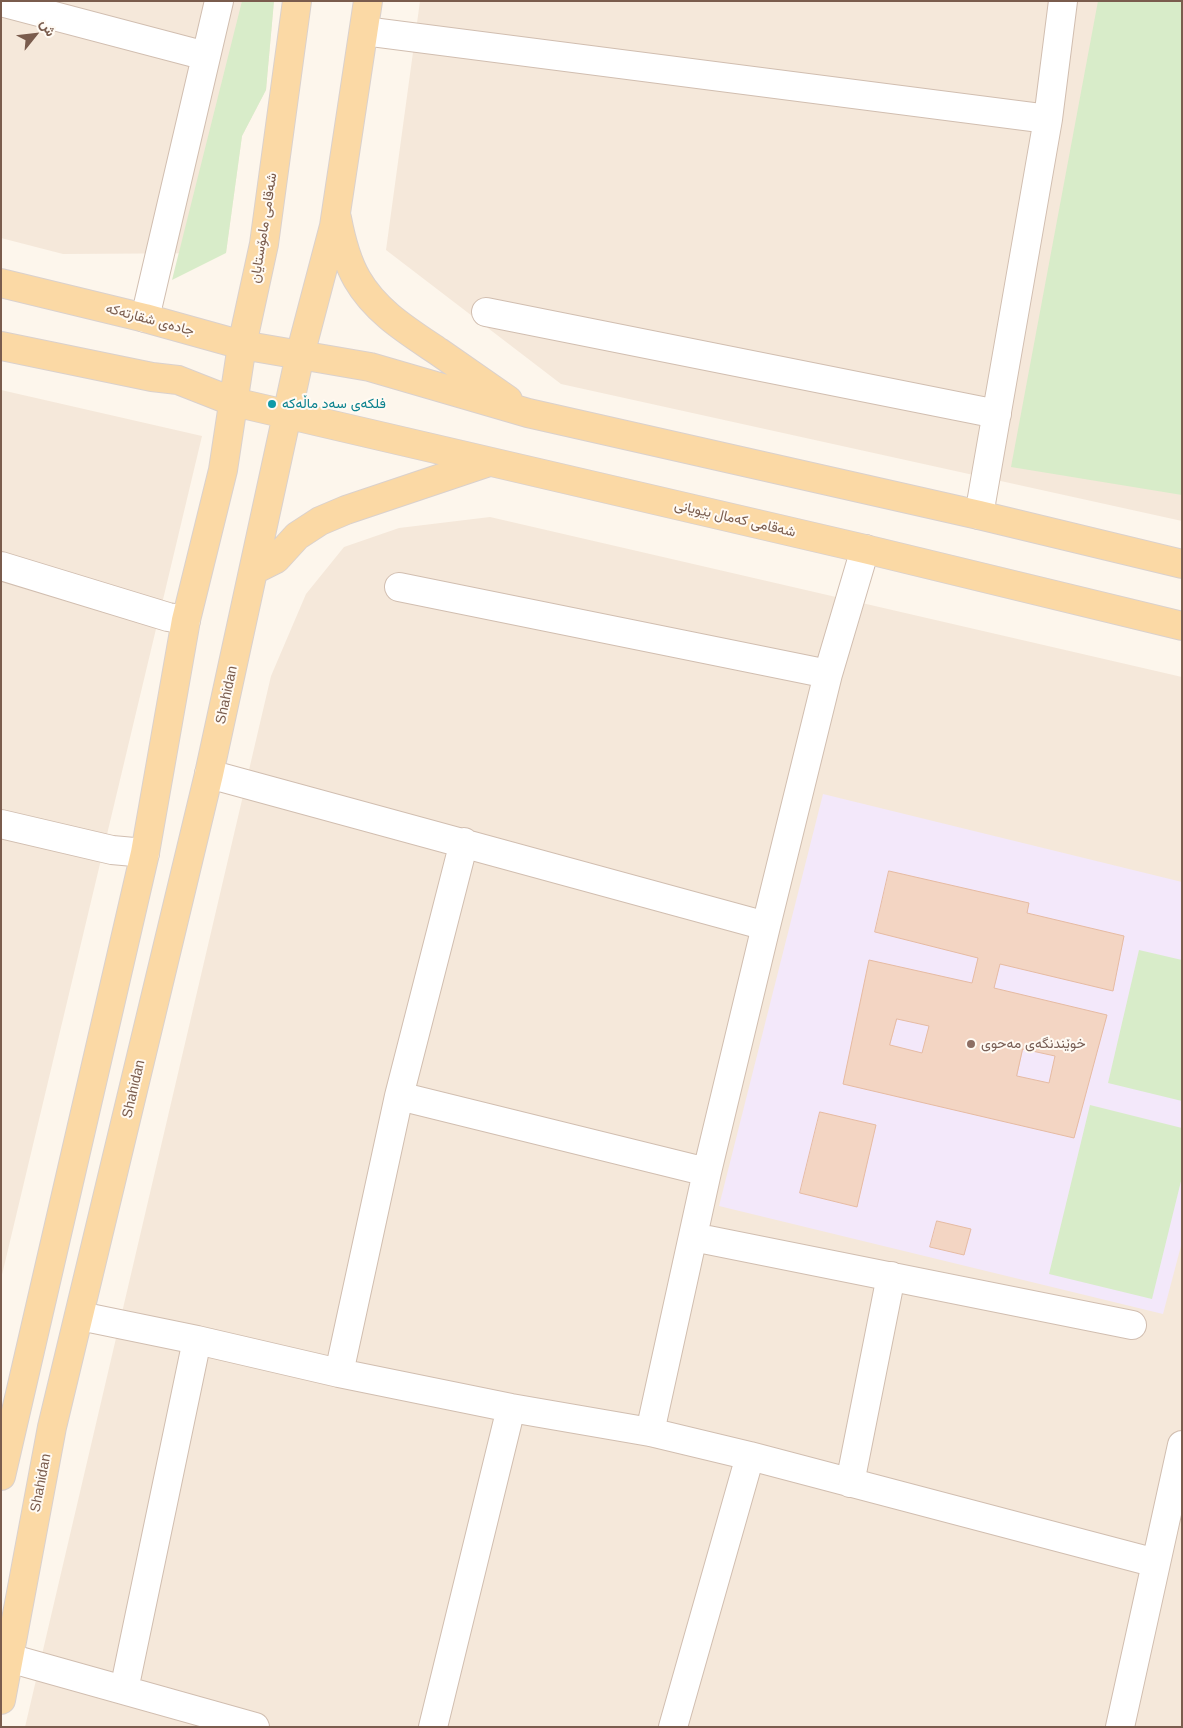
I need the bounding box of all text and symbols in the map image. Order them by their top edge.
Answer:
north arrow [10,10,60,60]
text: ش [37,16,59,39]
street label: شەقامی مامۆستایان [247,172,281,284]
street label: جادەی شقارتەکە [104,300,196,340]
place label: فلکەی سەد ماڵەکە [282,396,386,412]
marker: فلکەی سەد ماڵەکە [266,398,278,410]
street label: شەقامی کەمال بێویانی [673,497,797,541]
street label: Shahidan [213,664,241,726]
place label: خوێندنگەی مەحوی [981,1036,1086,1052]
marker: خوێندنگەی مەحوی [965,1038,977,1050]
street label: Shahidan [119,1058,149,1120]
street label: Shahidan [27,1452,55,1514]

